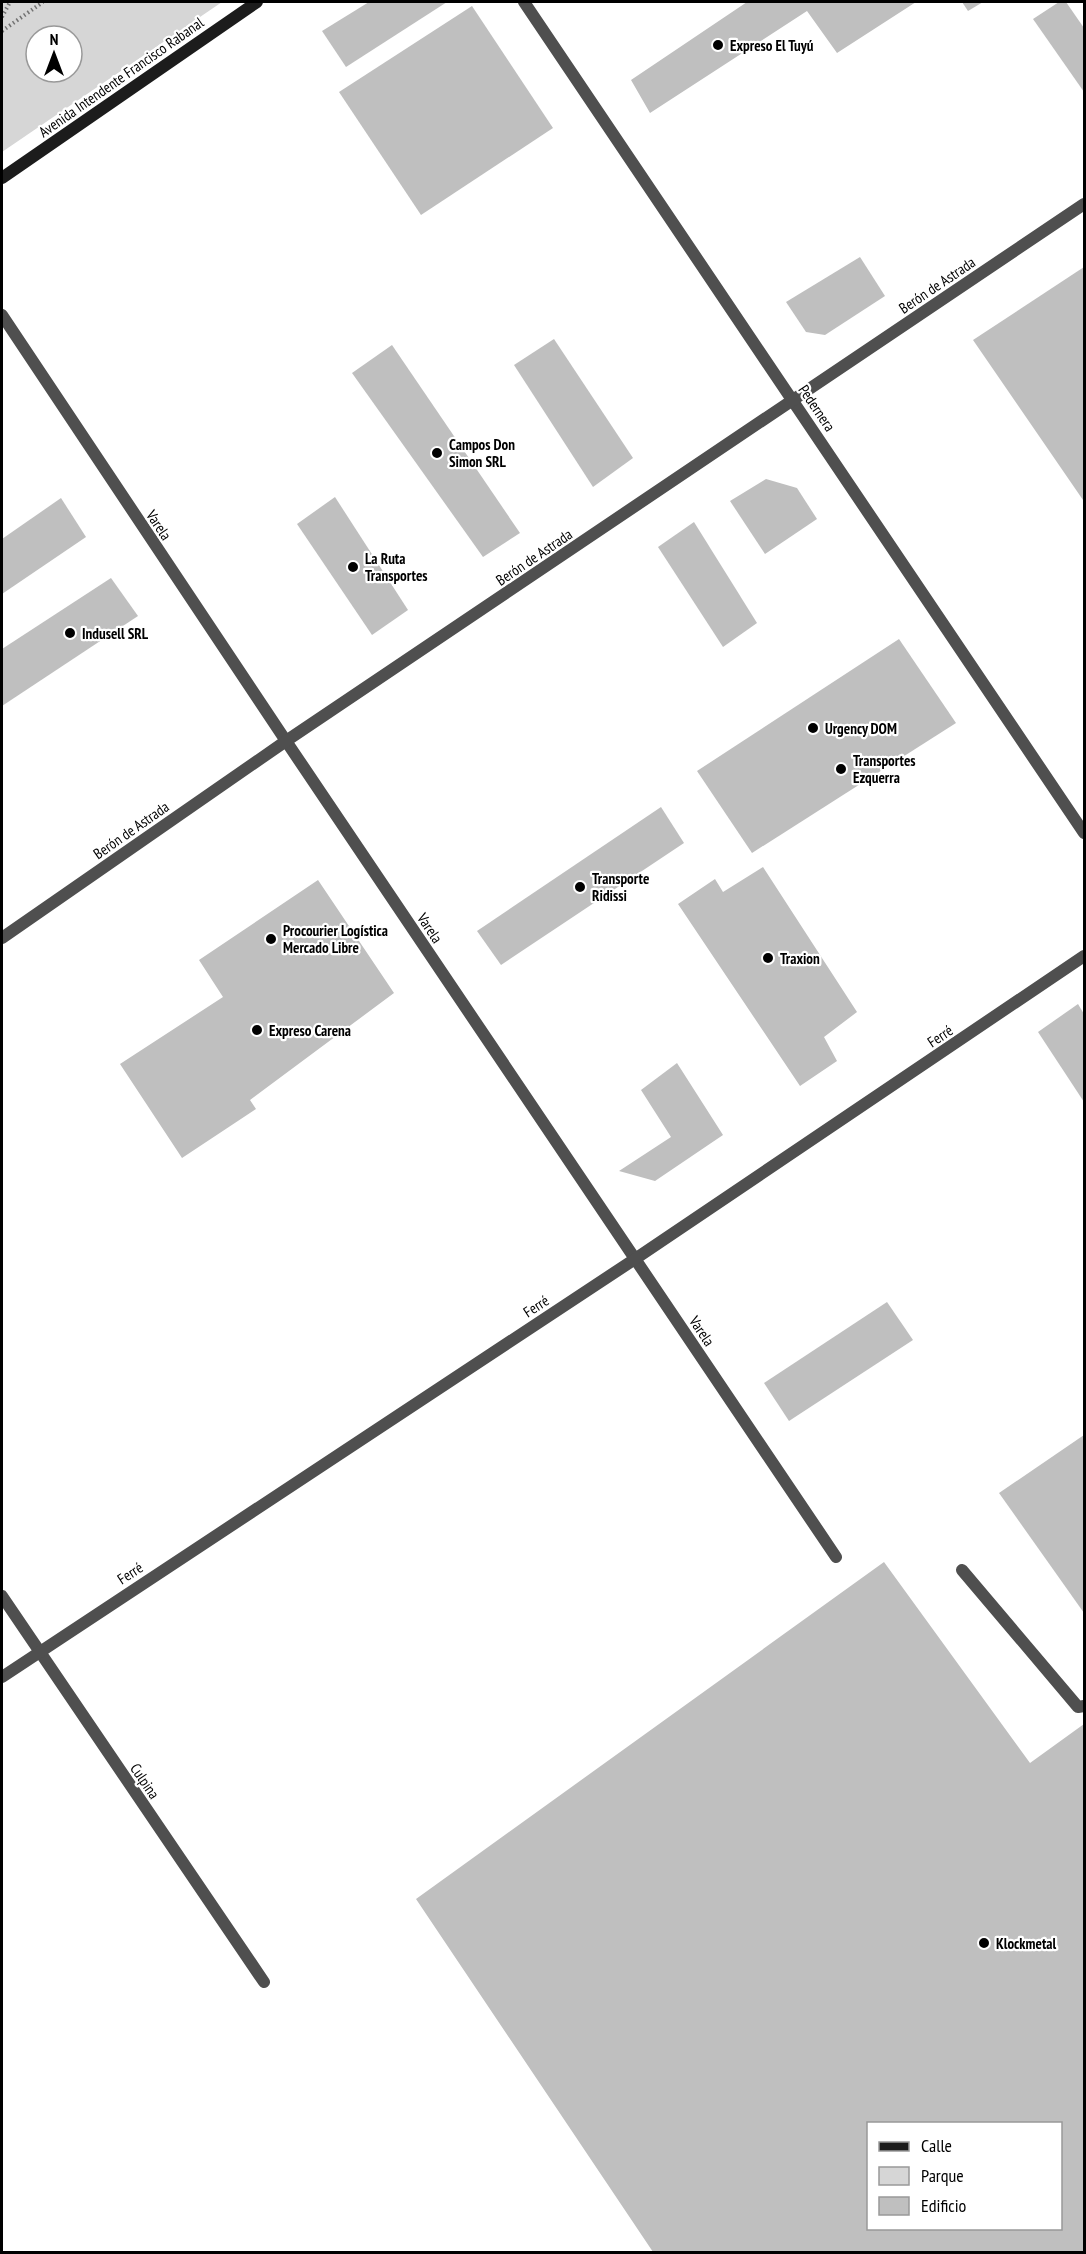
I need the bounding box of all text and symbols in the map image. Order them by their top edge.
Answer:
street label: Avenida Intendente Francisco Rabanal [35,12,207,141]
north arrow [24,24,84,84]
text: N [50,29,58,49]
place label: Expreso El Tuyú [730,36,814,55]
marker: Expreso El Tuyú [711,38,725,52]
street label: Berón de Astrada [895,253,979,317]
street label: Pedernera [795,381,839,435]
place label: Campos Don Simon SRL [449,435,515,471]
marker: Campos Don Simon SRL [430,446,444,460]
street label: Varela [142,506,176,544]
street label: Berón de Astrada [492,525,576,589]
place label: La Ruta Transportes [365,549,428,585]
marker: La Ruta Transportes [346,560,360,574]
place label: Indusell SRL [82,624,149,643]
marker: Indusell SRL [63,626,77,640]
place label: Urgency DOM [825,719,897,738]
marker: Urgency DOM [806,721,820,735]
place label: Transportes Ezquerra [853,751,916,787]
marker: Transportes Ezquerra [834,762,848,776]
street label: Berón de Astrada [90,797,172,863]
place label: Transporte Ridissi [592,869,649,905]
marker: Transporte Ridissi [573,880,587,894]
street label: Varela [413,909,447,947]
place label: Procourier Logística Mercado Libre [283,921,388,957]
marker: Procourier Logística Mercado Libre [264,932,278,946]
place label: Traxion [780,949,820,968]
marker: Traxion [761,951,775,965]
place label: Expreso Carena [269,1021,351,1040]
street label: Ferré [924,1021,956,1051]
marker: Expreso Carena [250,1023,264,1037]
street label: Ferré [520,1291,552,1321]
street label: Varela [685,1312,719,1350]
street label: Ferré [114,1558,146,1588]
street label: Culpina [126,1760,164,1802]
place label: Klockmetal [996,1934,1056,1953]
marker: Klockmetal [977,1936,991,1950]
legend [867,2122,1062,2230]
text: Calle [921,2134,952,2157]
text: Parque [921,2164,964,2187]
text: Edificio [921,2194,967,2217]

